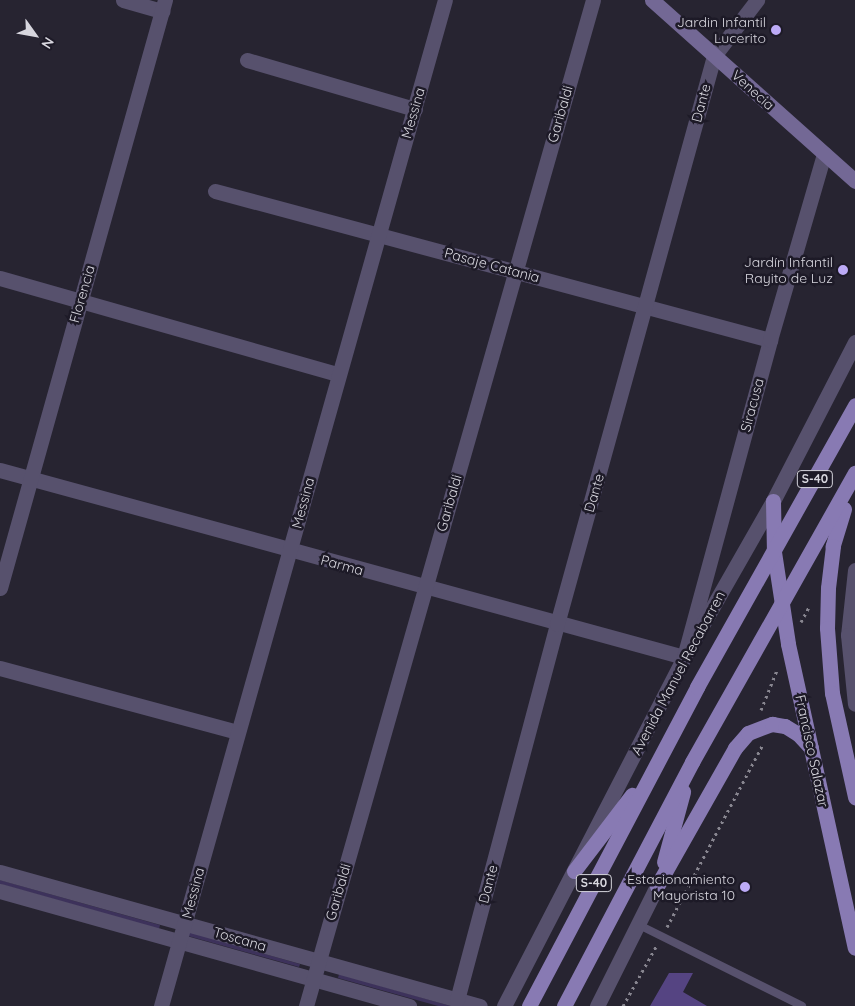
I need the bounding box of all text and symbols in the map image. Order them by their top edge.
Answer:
north arrow [10,10,60,60]
place label: Jardin Infantil Lucerito [677,14,766,46]
marker: Jardin Infantil Lucerito [770,24,782,36]
text: N [37,34,58,52]
street label: Venecia [728,66,778,114]
street label: Dante [688,82,714,124]
street label: Garibaldi [544,84,576,144]
street label: Messina [398,86,428,140]
street label: Pasaje Catania [443,244,541,286]
place label: Jardín Infantil Rayito de Luz [744,254,833,286]
street label: Florencia [66,263,98,325]
marker: Jardín Infantil Rayito de Luz [837,264,849,276]
street label: Siracusa [737,376,767,434]
road number: S-40 [796,469,834,488]
street label: Dante [581,472,607,514]
street label: Garibaldi [433,473,465,533]
street label: Messina [288,476,318,530]
street label: Parma [319,551,365,579]
street label: Avenida Manuel Recabarren [628,588,728,758]
street label: Francisco Salazar [792,693,832,809]
street label: Garibaldi [322,862,354,922]
street label: Dante [475,863,501,905]
street label: Messina [178,866,208,920]
place label: Estacionamiento Mayorista 10 [627,871,735,904]
road number: S-40 [575,874,613,892]
marker: Estacionamiento Mayorista 10 [739,881,751,893]
street label: Toscana [212,923,268,955]

